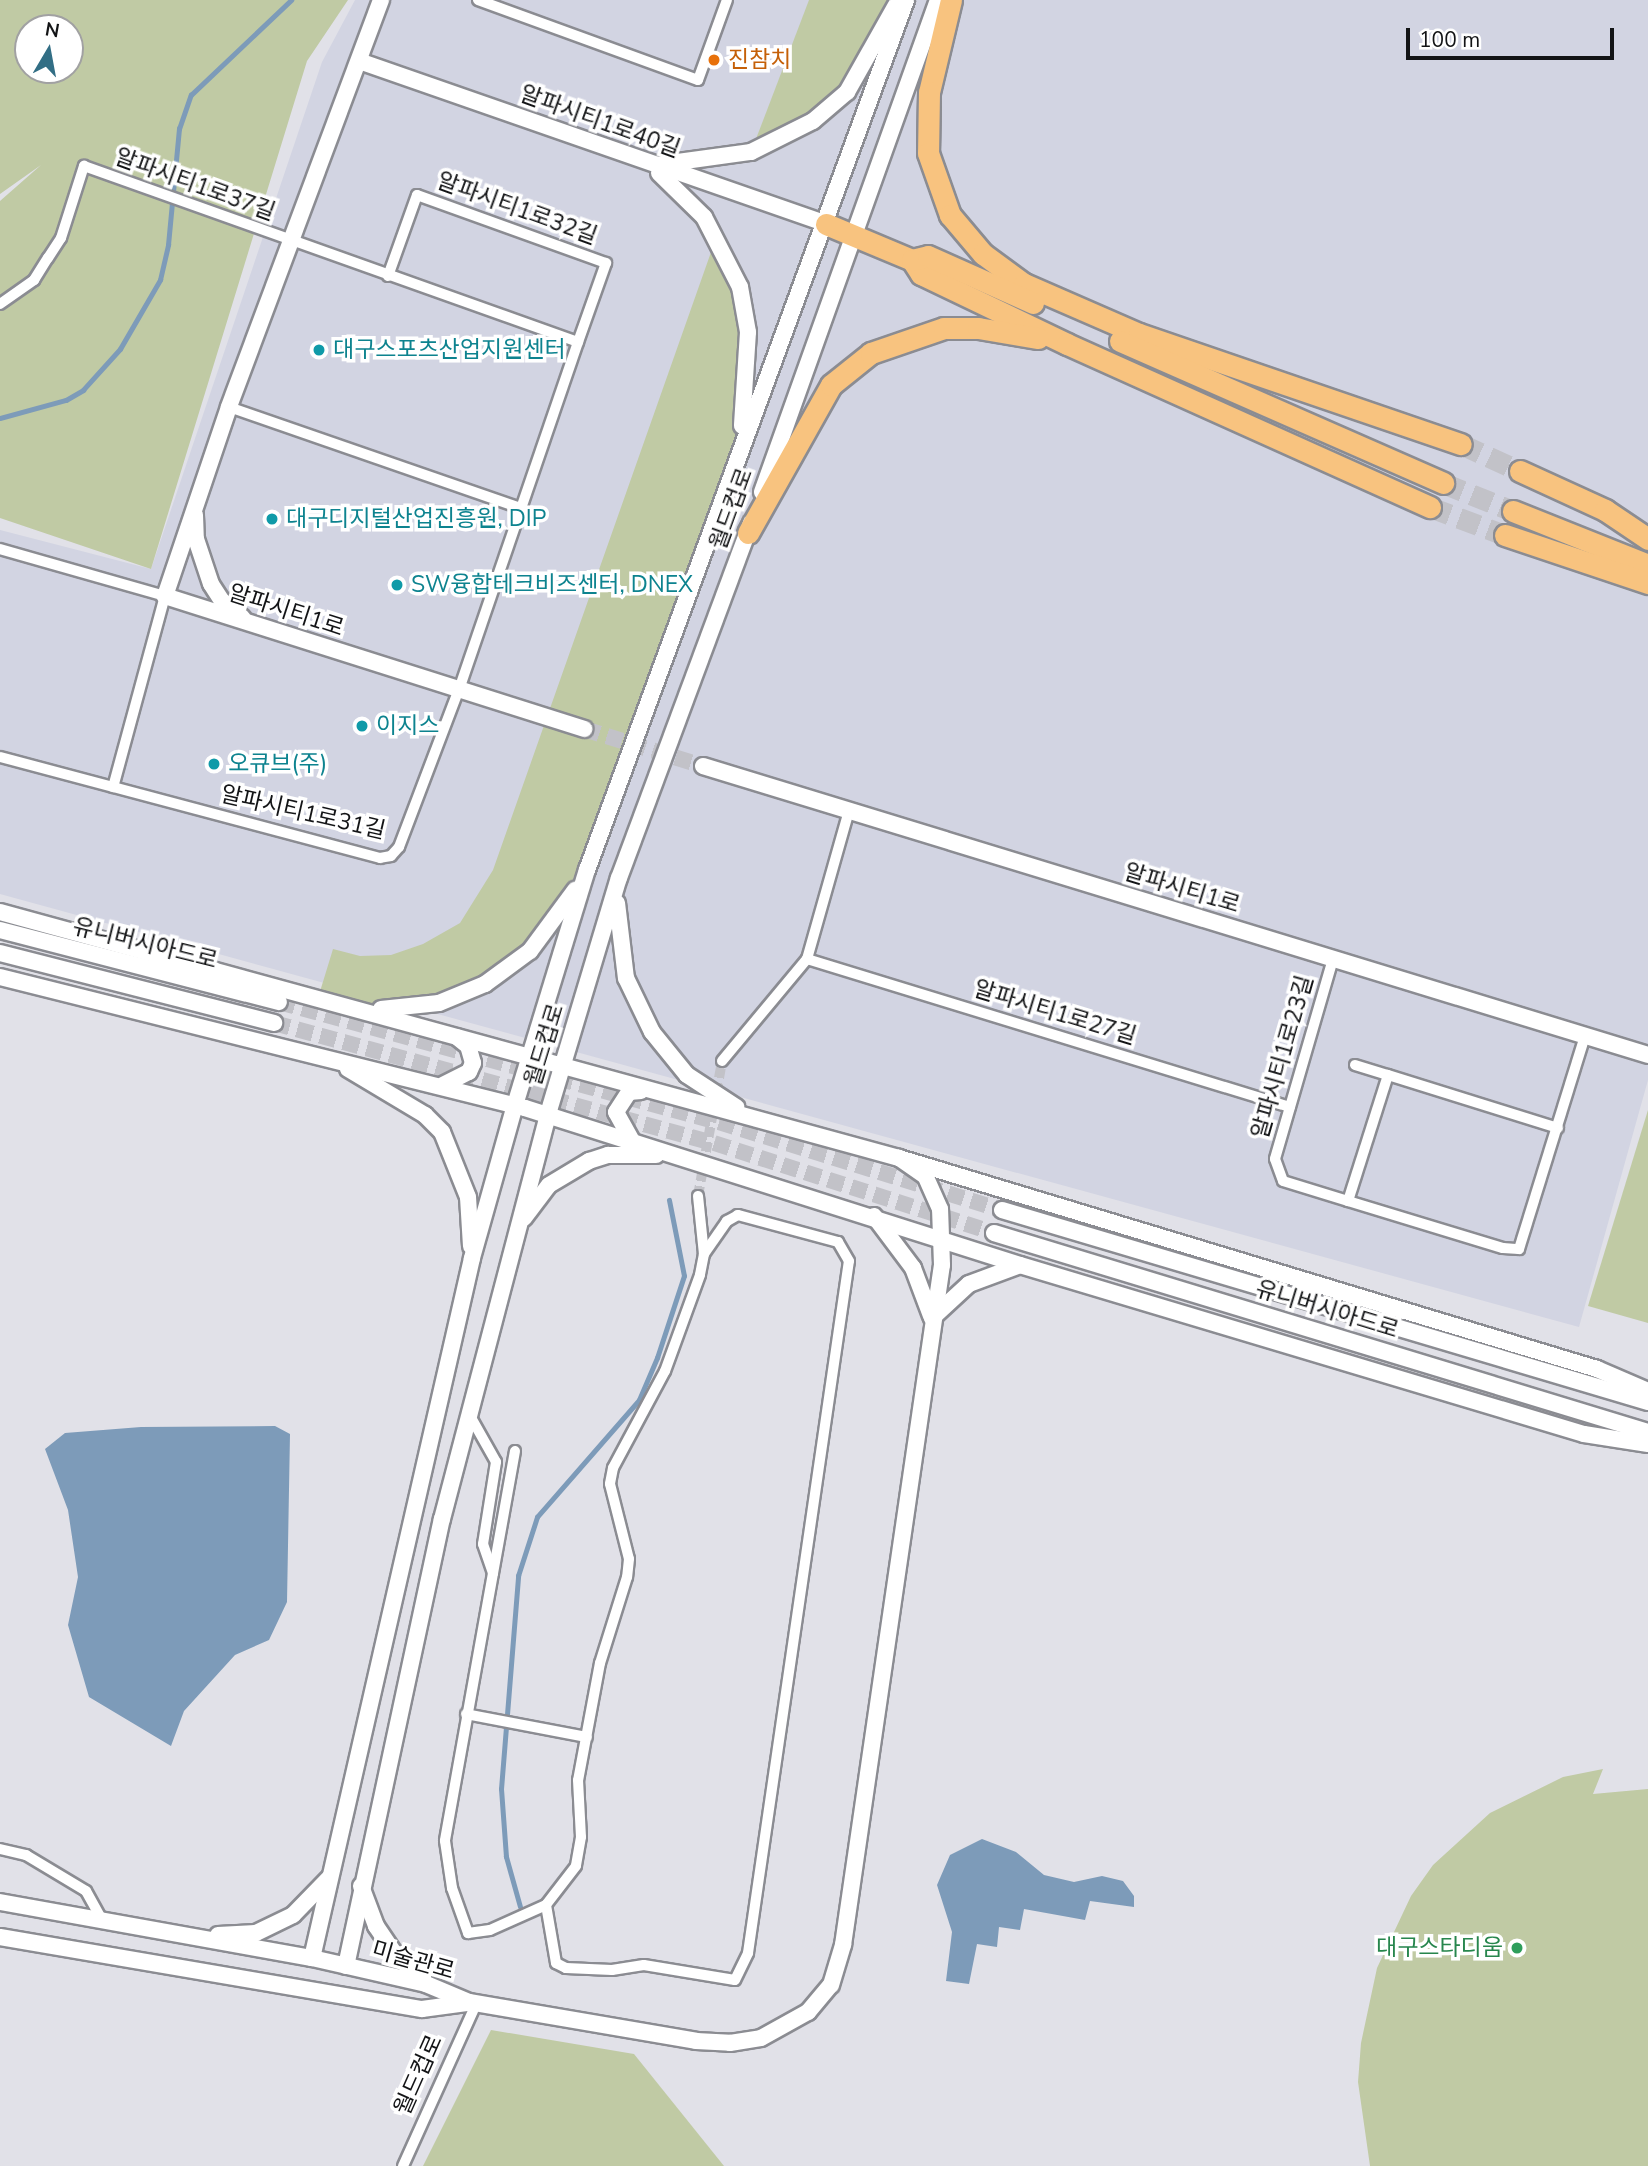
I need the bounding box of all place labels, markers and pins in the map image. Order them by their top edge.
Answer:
place label: 진참치 [728,46,791,74]
marker: 진참치 [706,52,722,68]
place label: 대구스포츠산업지원센터 [333,336,566,364]
marker: 대구스포츠산업지원센터 [311,342,327,358]
place label: 대구디지털산업진흥원, DIP [286,505,546,533]
marker: 대구디지털산업진흥원, DIP [264,511,280,527]
place label: SW융합테크비즈센터, DNEX [411,571,693,599]
marker: SW융합테크비즈센터, DNEX [389,577,405,593]
place label: 이지스 [376,712,439,740]
marker: 이지스 [354,718,370,734]
place label: 오큐브(주) [228,750,327,778]
marker: 오큐브(주) [206,756,222,772]
place label: 대구스타디움 [1376,1934,1503,1962]
marker: 대구스타디움 [1509,1940,1525,1956]

